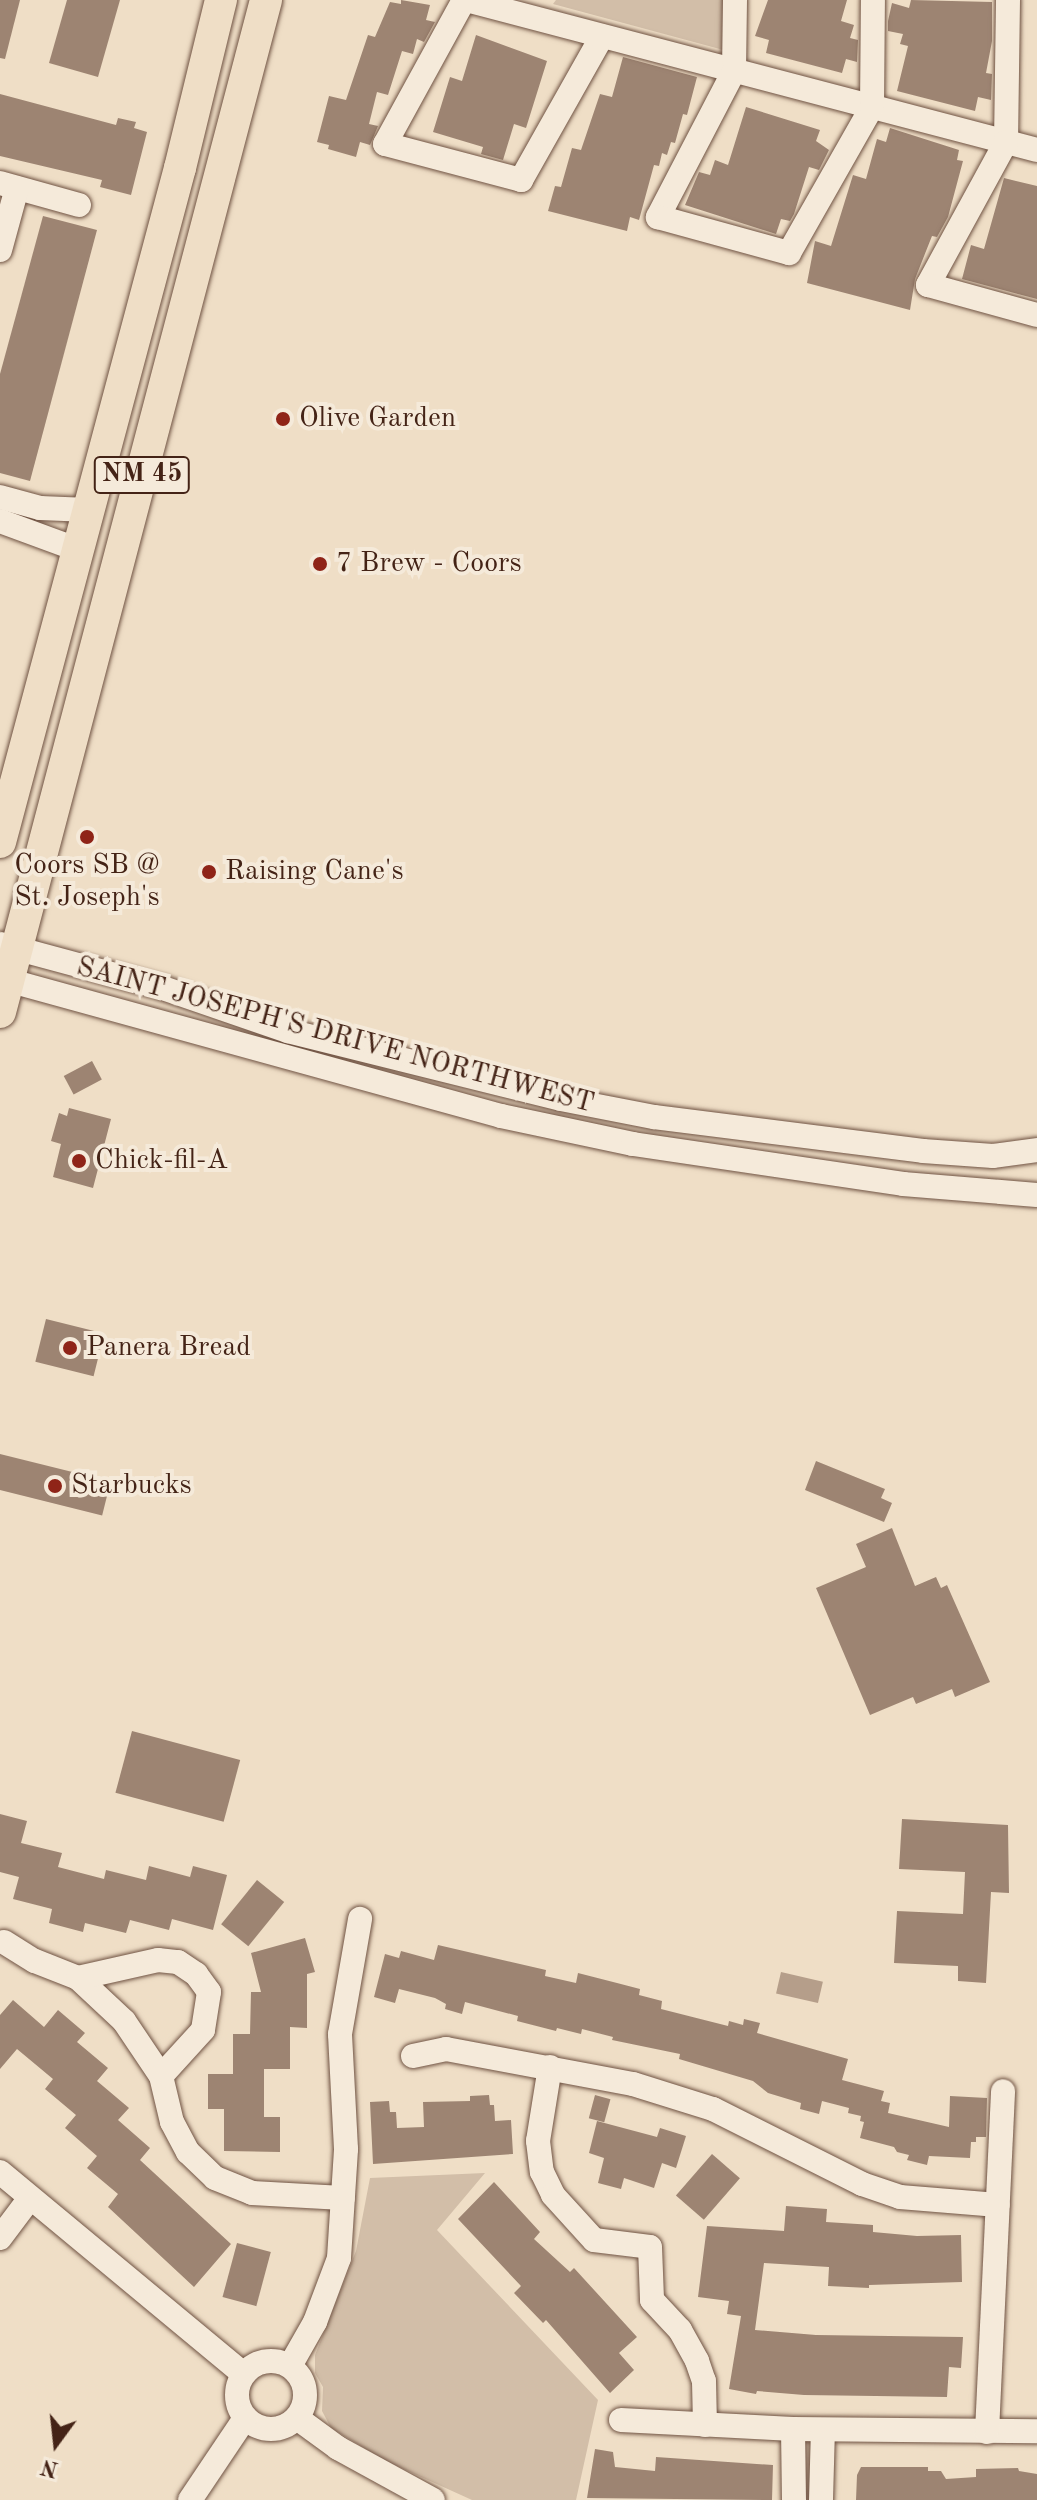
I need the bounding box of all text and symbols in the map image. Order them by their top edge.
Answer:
place label: Olive Garden [299,402,456,436]
marker: Olive Garden [274,410,292,428]
road number: NM 45 [92,453,192,497]
place label: 7 Brew - Coors [336,547,522,581]
marker: 7 Brew - Coors [311,555,329,573]
marker: Coors SB @ St. Joseph's [78,828,96,846]
place label: Coors SB @ St. Joseph's [14,849,160,915]
place label: Raising Cane's [225,855,404,889]
marker: Raising Cane's [200,863,218,881]
street label: SAINT JOSEPH'S DRIVE NORTHWEST [73,951,597,1121]
place label: Chick-fil-A [95,1144,228,1178]
marker: Chick-fil-A [70,1152,88,1170]
place label: Panera Bread [86,1331,251,1365]
marker: Panera Bread [61,1339,79,1357]
place label: Starbucks [71,1469,192,1503]
marker: Starbucks [46,1477,64,1495]
north arrow [16,2404,96,2484]
text: N [39,2454,61,2480]

